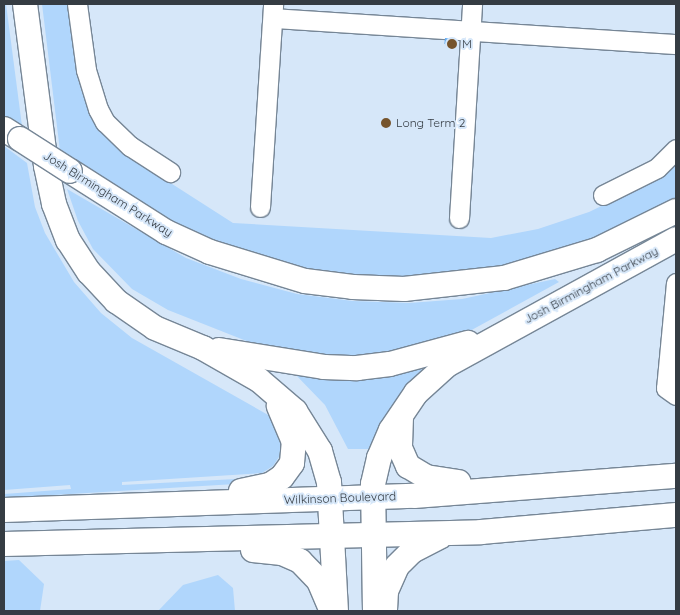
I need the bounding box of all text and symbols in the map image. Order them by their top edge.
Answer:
place label: M [462,37,472,51]
marker: M [446,38,458,50]
place label: Long Term 2 [396,116,465,130]
marker: Long Term 2 [380,117,392,129]
street label: Josh Birmingham Parkway [41,148,175,240]
street label: Josh Birmingham Parkway [522,244,660,326]
street label: Wilkinson Boulevard [284,489,396,507]

